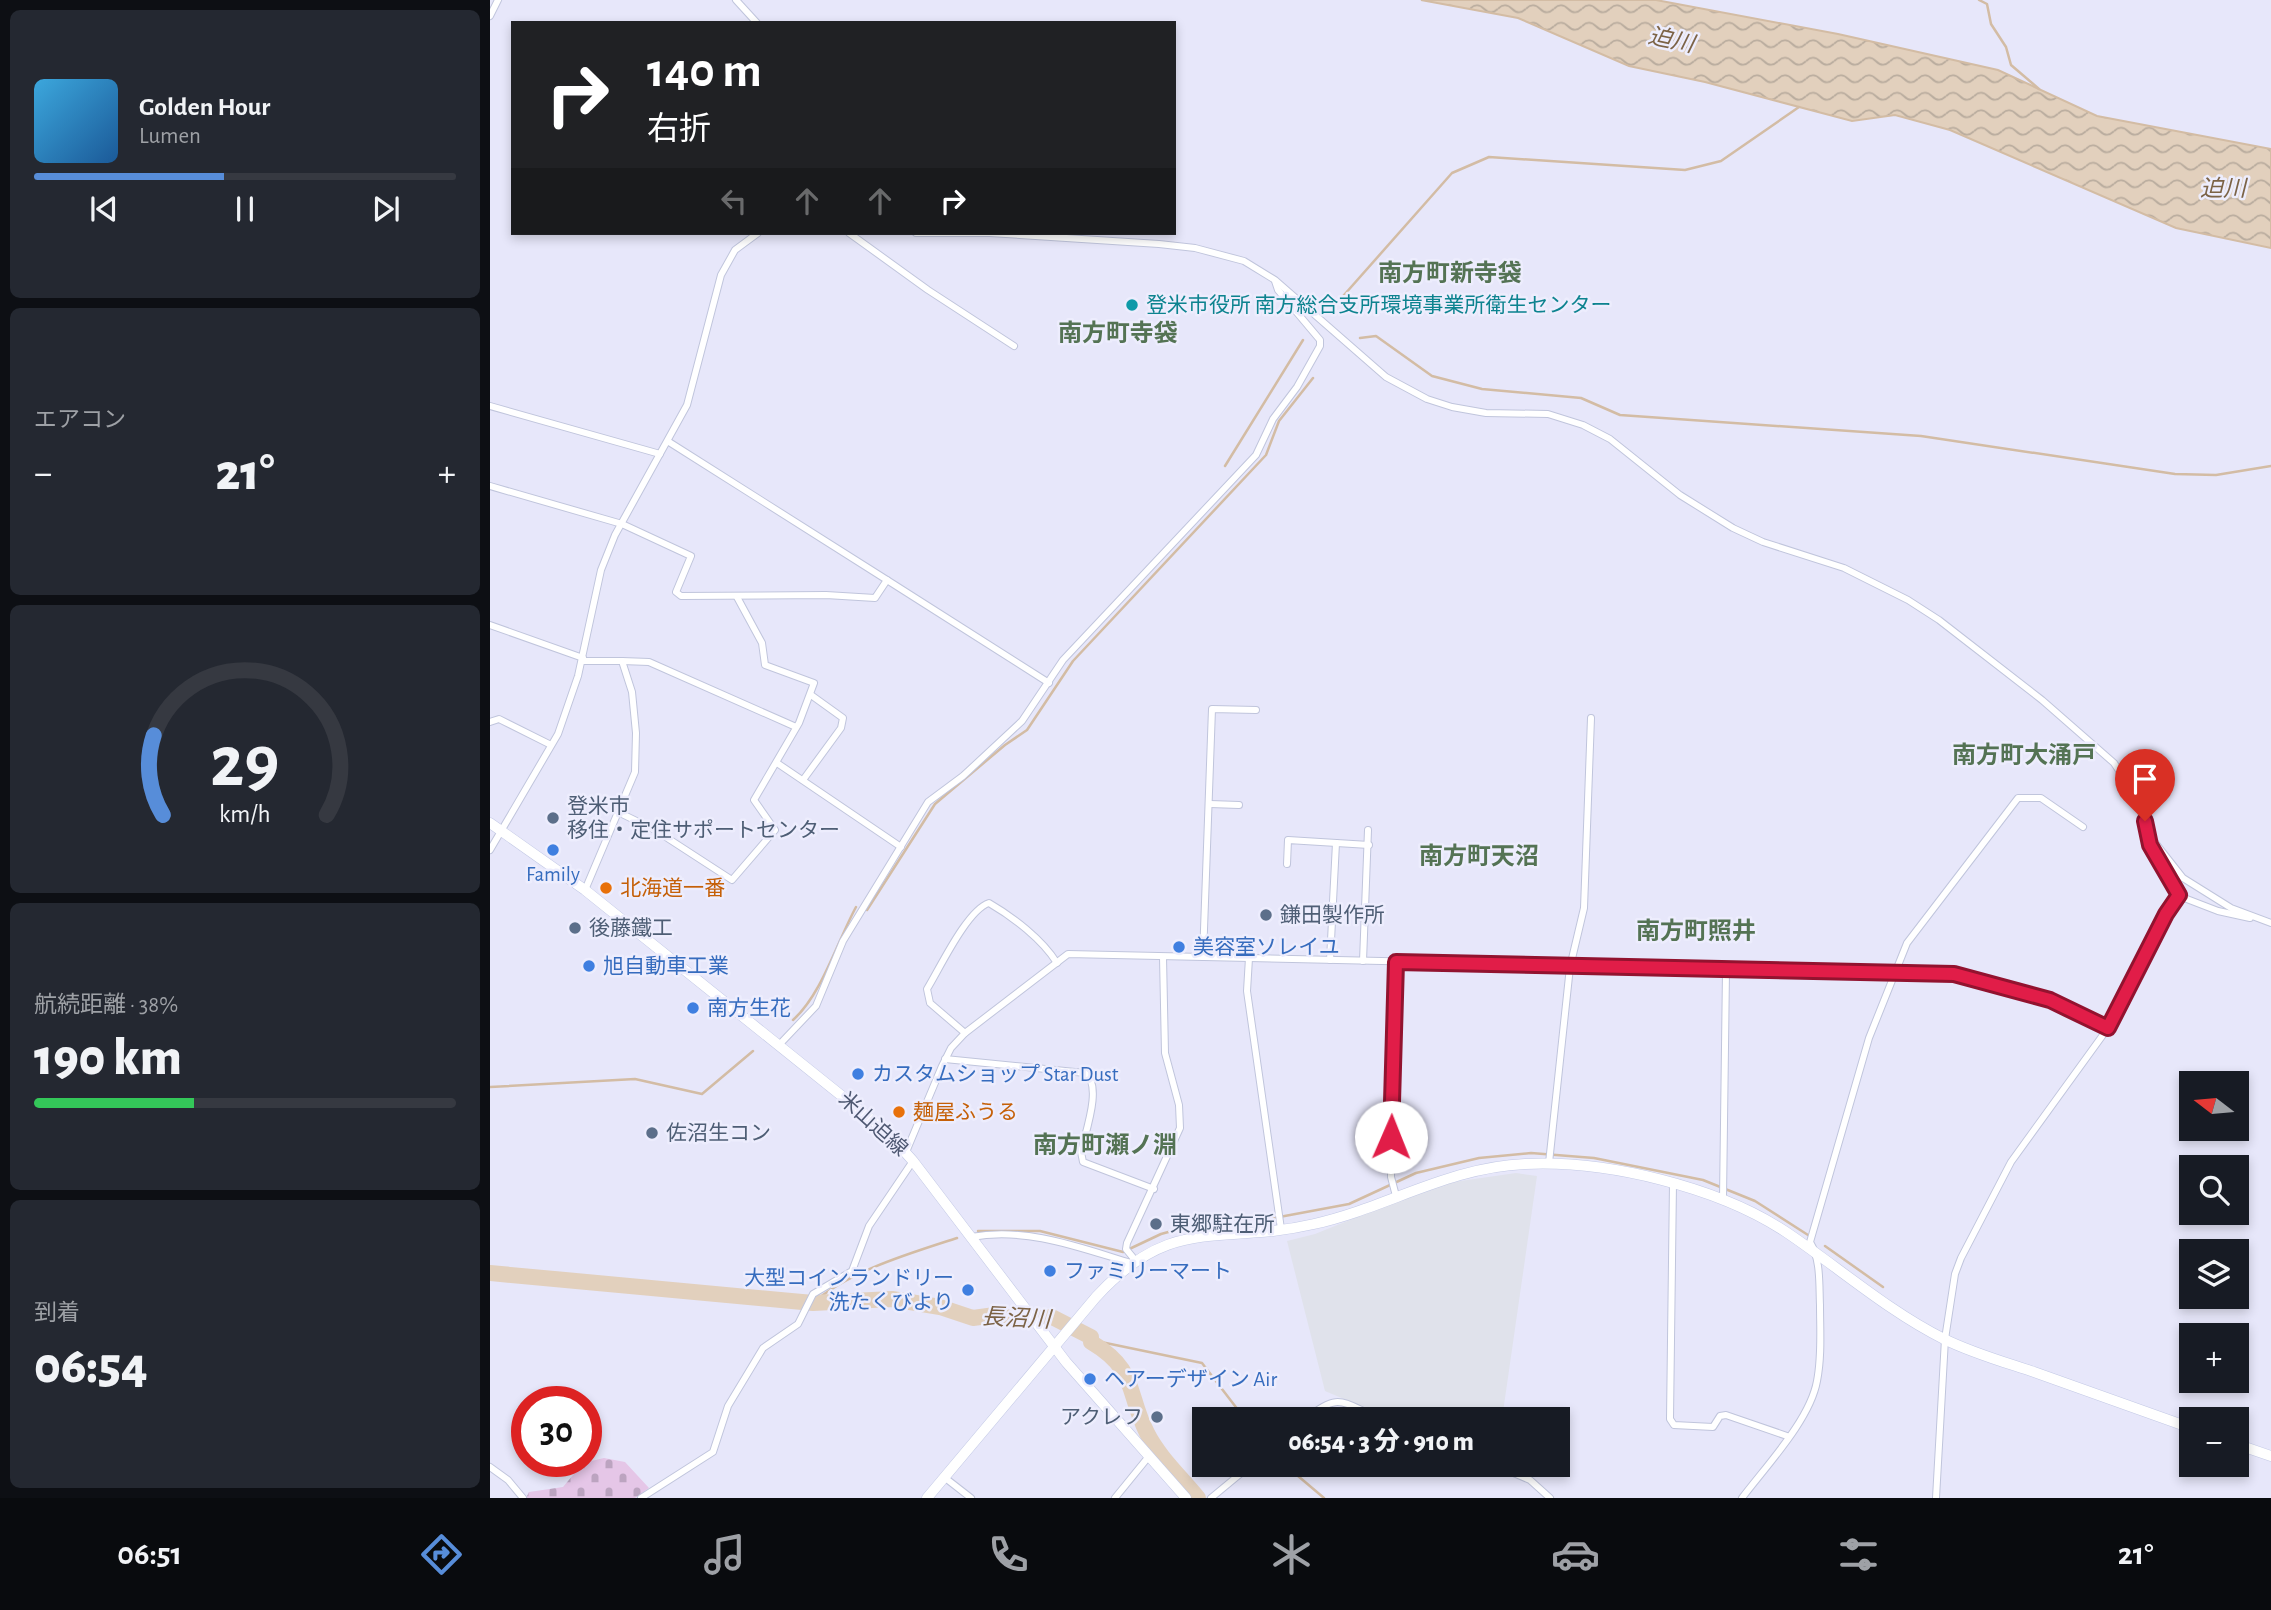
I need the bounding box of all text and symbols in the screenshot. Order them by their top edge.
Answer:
water label: 迫川 [1646,23,1699,58]
text: 140 m [647,47,762,96]
icon: right [532,49,623,140]
text: Golden Hour [139,94,270,120]
text: 右折 [647,113,711,145]
text: Lumen [139,125,201,148]
water label: 迫川 [2200,176,2249,201]
icon: left [715,182,753,220]
icon: ahead [788,182,826,220]
icon: ahead [861,182,899,220]
icon: right [934,182,972,220]
icon: previous [85,190,123,228]
icon: pause [226,190,264,228]
icon: next [367,190,405,228]
district label: 南方町新寺袋 [1378,260,1522,286]
place label: 登米市役所 南方総合支所環境事業所衛生センター [1146,294,1611,316]
marker: 登米市役所 南方総合支所環境事業所衛生センター [1124,297,1140,313]
district label: 南方町寺袋 [1058,320,1178,346]
text: エアコン [34,409,126,432]
text: 21° [215,447,275,499]
text: − [34,455,52,493]
text: + [438,455,456,493]
text: 29 [210,727,280,800]
district label: 南方町大涌戸 [1952,742,2096,768]
pin [2115,749,2175,821]
icon: arrive [2126,760,2164,798]
place label: 登米市 移住・定住サポートセンター [567,795,840,841]
text: km/h [219,802,271,827]
marker: 登米市 移住・定住サポートセンター [545,810,561,826]
marker: Family [545,842,561,858]
district label: 南方町天沼 [1419,843,1539,869]
place label: Family [526,864,580,885]
place label: 北海道一番 [620,877,725,899]
marker: 北海道一番 [598,880,614,896]
place label: 鎌田製作所 [1280,904,1385,926]
marker: 鎌田製作所 [1258,907,1274,923]
place label: 後藤鐵工 [589,917,673,939]
district label: 南方町照井 [1636,918,1756,944]
marker: 後藤鐵工 [567,920,583,936]
place label: 美容室ソレイユ [1193,936,1340,958]
marker: 美容室ソレイユ [1171,939,1187,955]
place label: 旭自動車工業 [603,955,729,977]
marker: 旭自動車工業 [581,958,597,974]
text: 航続距離 · 38% [34,994,178,1017]
place label: 南方生花 [707,997,791,1019]
marker: 南方生花 [685,1000,701,1016]
text: 190 km [34,1032,182,1084]
place label: カスタムショップ Star Dust [872,1063,1119,1085]
marker: カスタムショップ Star Dust [850,1066,866,1082]
north arrow [2179,1071,2249,1141]
map controls [2179,1071,2249,1477]
street label: 米山迫線 [835,1087,912,1160]
position arrow [1354,1100,1428,1174]
place label: 麺屋ふうる [913,1101,1018,1123]
marker: 麺屋ふうる [891,1104,907,1120]
place label: 佐沼生コン [666,1122,771,1144]
marker: 佐沼生コン [644,1125,660,1141]
district label: 南方町瀬ノ淵 [1033,1132,1177,1158]
button: search [2179,1155,2249,1225]
place label: 東郷駐在所 [1170,1213,1275,1235]
marker: 東郷駐在所 [1148,1216,1164,1232]
button: layers [2179,1239,2249,1309]
place label: ファミリーマート [1064,1261,1232,1282]
marker: ファミリーマート [1042,1263,1058,1279]
place label: 大型コインランドリー 洗たくびより [744,1267,954,1313]
marker: 大型コインランドリー 洗たくびより [960,1282,976,1298]
text: 到着 [34,1302,80,1325]
water label: 長沼川 [981,1304,1054,1332]
button: + [2179,1323,2249,1393]
text: 06:54 [34,1340,148,1392]
place label: ヘアーデザイン Air [1104,1368,1277,1390]
marker: ヘアーデザイン Air [1082,1371,1098,1387]
speed limit sign: 30 [511,1386,602,1477]
place label: アクレフ [1060,1406,1143,1428]
button: − [2179,1407,2249,1477]
marker: アクレフ [1149,1409,1165,1425]
text: 06:54 · 3 分 · 910 m [1288,1429,1474,1455]
icon: directions [417,1530,466,1579]
icon: music [700,1530,749,1579]
icon: phone [984,1530,1033,1579]
icon: climate [1267,1530,1316,1579]
icon: car [1551,1530,1600,1579]
icon: filters [1834,1530,1883,1579]
text: 06:51 [117,1538,182,1570]
text: 21° [2118,1538,2154,1570]

